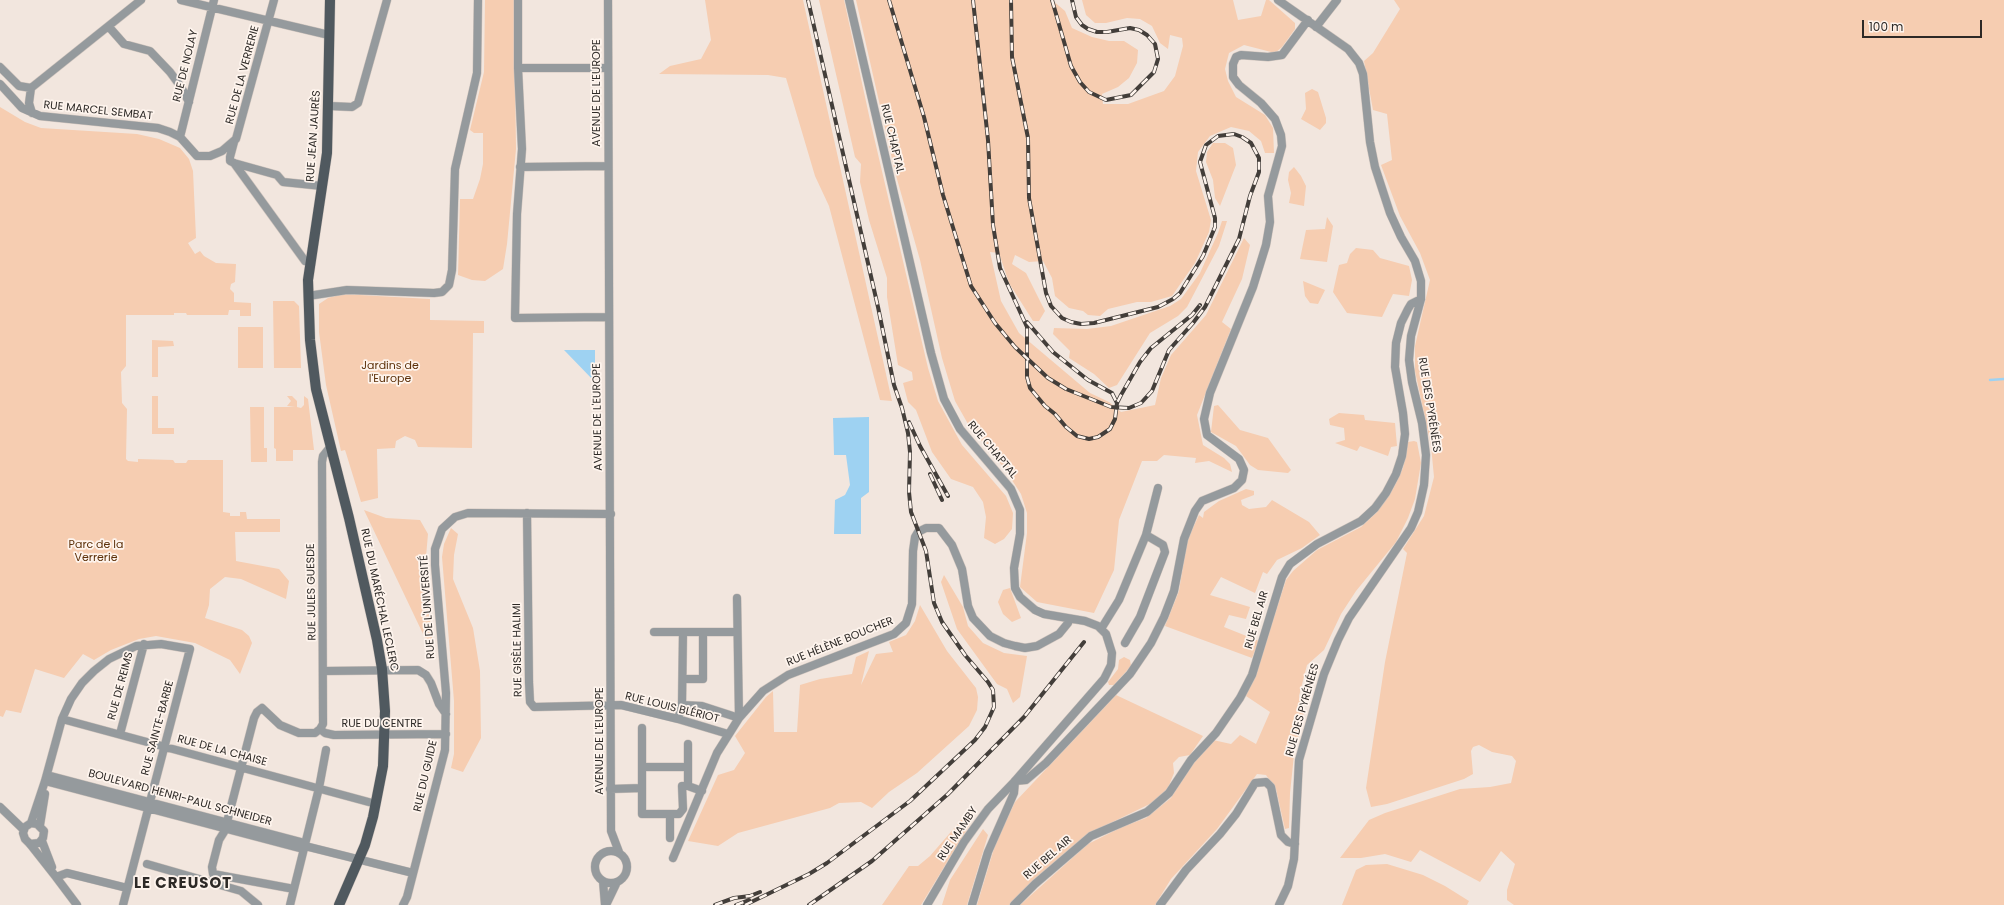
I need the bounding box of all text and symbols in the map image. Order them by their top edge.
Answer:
scale bar [1864,12,1984,38]
text: 100 m [1869,18,1903,35]
street label: RUE DE LA VERRERIE [224,24,262,126]
street label: RUE DE NOLAY [171,28,201,104]
street label: AVENUE DE L'EUROPE [590,39,604,147]
street label: RUE JEAN JAURÈS [304,90,324,182]
street label: RUE MARCEL SEMBAT [43,99,153,123]
street label: RUE CHAPTAL [878,103,906,175]
street label: RUE DES PYRÉNÉES [1415,357,1443,453]
park label: Jardins de l'Europe [361,359,419,385]
street label: AVENUE DE L'EUROPE [590,363,606,471]
street label: RUE CHAPTAL [964,419,1020,481]
street label: RUE DU MARÉCHAL LECLERC [357,527,401,673]
park label: Parc de la Verrerie [69,538,123,564]
street label: RUE JULES GUESDE [305,543,319,641]
street label: RUE DE L'UNIVERSITÉ [418,555,438,659]
street label: RUE BEL AIR [1242,590,1272,650]
street label: RUE GISÈLE HALIMI [511,603,525,697]
street label: RUE HÉLÈNE BOUCHER [785,615,895,669]
street label: RUE DE REIMS [106,650,136,722]
street label: RUE DES PYRÉNÉES [1283,662,1323,758]
street label: RUE SAINTE-BARBE [139,679,177,777]
street label: AVENUE DE L'EUROPE [593,687,607,795]
street label: RUE LOUIS BLÉRIOT [623,690,721,726]
street label: RUE DU CENTRE [342,717,422,731]
street label: RUE DE LA CHAISE [176,733,268,769]
street label: RUE DU GUIDE [411,739,441,813]
street label: BOULEVARD HENRI-PAUL SCHNEIDER [87,767,273,829]
street label: RUE MAMBY [935,805,981,863]
street label: RUE BEL AIR [1021,833,1075,883]
district label: LE CREUSOT [134,875,232,893]

